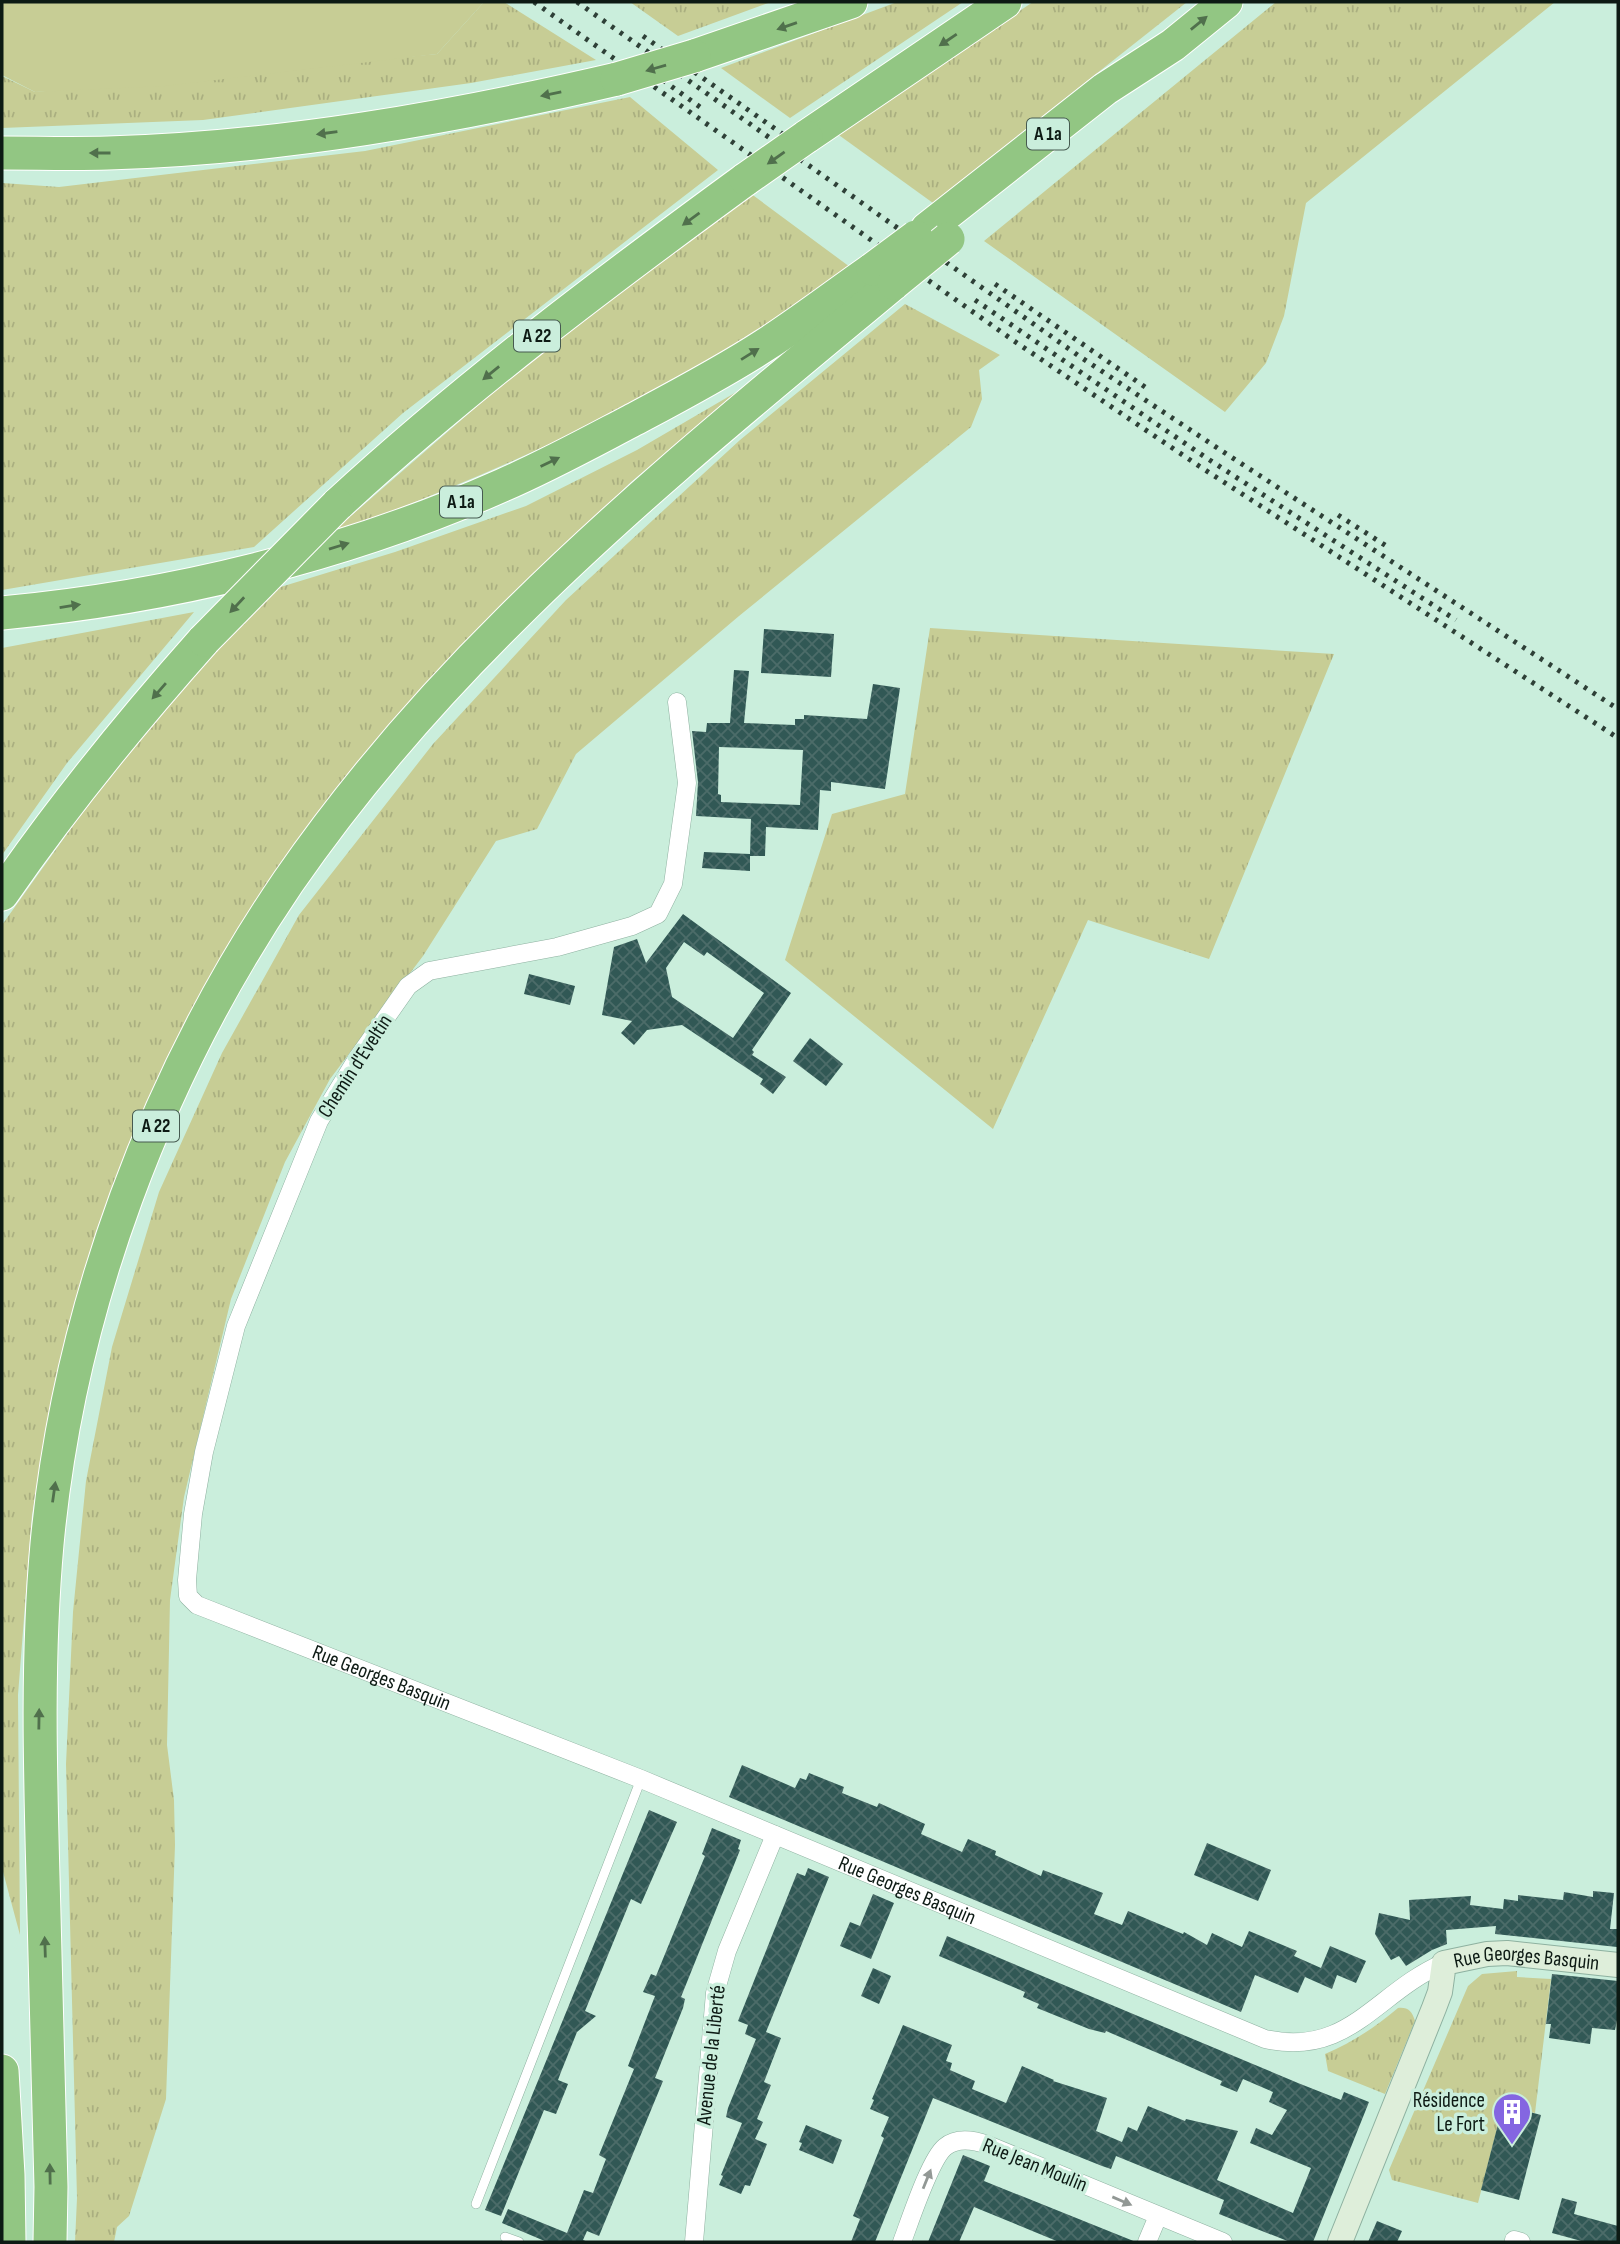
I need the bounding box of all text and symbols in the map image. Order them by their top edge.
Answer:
one-way arrow [1190,16,1208,31]
one-way arrow [776,20,797,31]
one-way arrow [939,33,958,46]
one-way arrow [645,63,666,73]
one-way arrow [540,89,562,100]
road number: A 1a [1027,118,1069,150]
one-way arrow [316,128,338,139]
one-way arrow [89,147,111,158]
one-way arrow [767,151,785,165]
one-way arrow [682,212,700,226]
road number: A 22 [514,320,560,352]
one-way arrow [741,347,760,360]
one-way arrow [482,365,500,380]
one-way arrow [540,457,560,468]
road number: A 1a [440,486,482,517]
one-way arrow [329,541,350,551]
one-way arrow [228,597,245,614]
one-way arrow [59,600,81,611]
one-way arrow [151,682,167,700]
street label: Chemin d'Eveltin [312,1010,398,1122]
road number: A 22 [133,1110,179,1142]
one-way arrow [48,1481,59,1503]
street label: Rue Georges Basquin [309,1639,455,1716]
one-way arrow [33,1708,45,1730]
street label: Rue Georges Basquin [835,1850,980,1930]
one-way arrow [39,1935,50,1957]
street label: Rue Georges Basquin [1451,1940,1601,1975]
street label: Avenue de la Liberté [691,1984,731,2127]
place label: Résidence Le Fort [1413,2088,1485,2137]
building icon: Résidence Le Fort [1491,2091,1533,2146]
street label: Rue Jean Moulin [979,2133,1091,2197]
one-way arrow [44,2163,56,2185]
one-way arrow [921,2169,933,2189]
one-way arrow [1111,2195,1132,2206]

